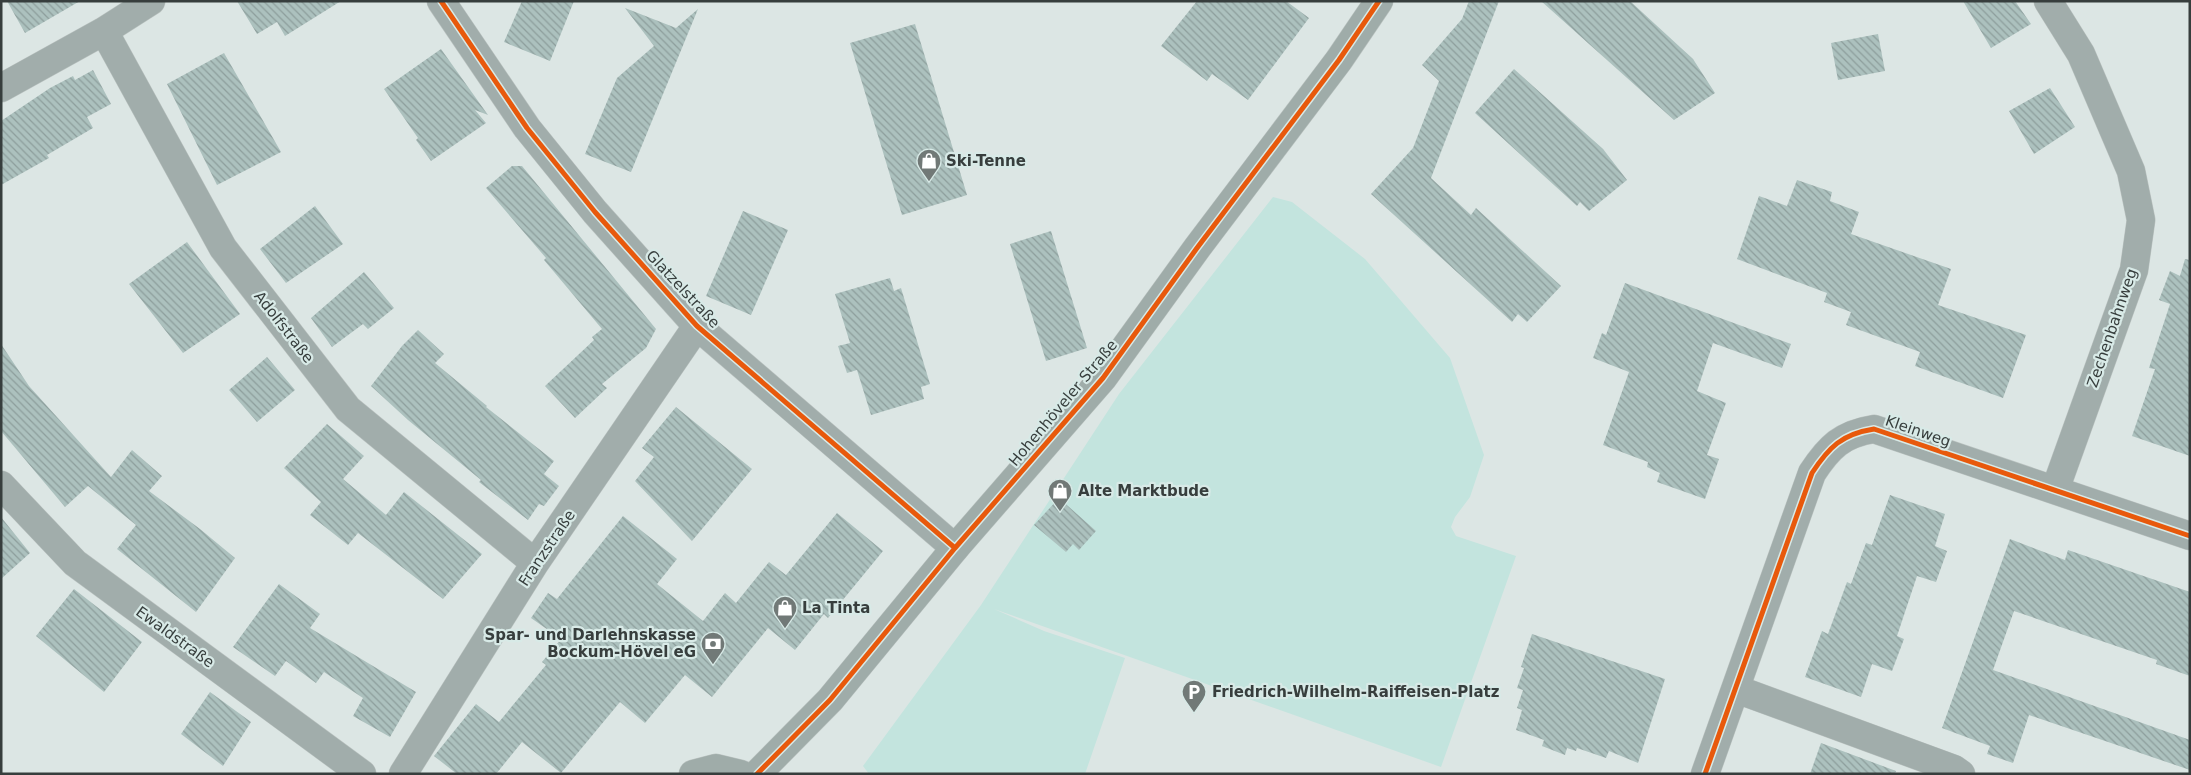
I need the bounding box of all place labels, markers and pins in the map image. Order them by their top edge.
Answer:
shop icon: Ski-Tenne [916,148,942,182]
place label: Ski-Tenne [946,152,1026,170]
shop icon: Alte Marktbude [1047,478,1073,512]
place label: Alte Marktbude [1078,482,1209,500]
shop icon: La Tinta [772,595,798,629]
place label: La Tinta [802,599,870,617]
place label: Spar- und Darlehnskasse Bockum-Hövel eG [484,626,696,661]
bank icon: Spar- und Darlehnskasse Bockum-Hövel eG [700,631,726,665]
parking icon: Friedrich-Wilhelm-Raiffeisen-Platz [1181,679,1207,713]
place label: Friedrich-Wilhelm-Raiffeisen-Platz [1212,683,1500,701]

